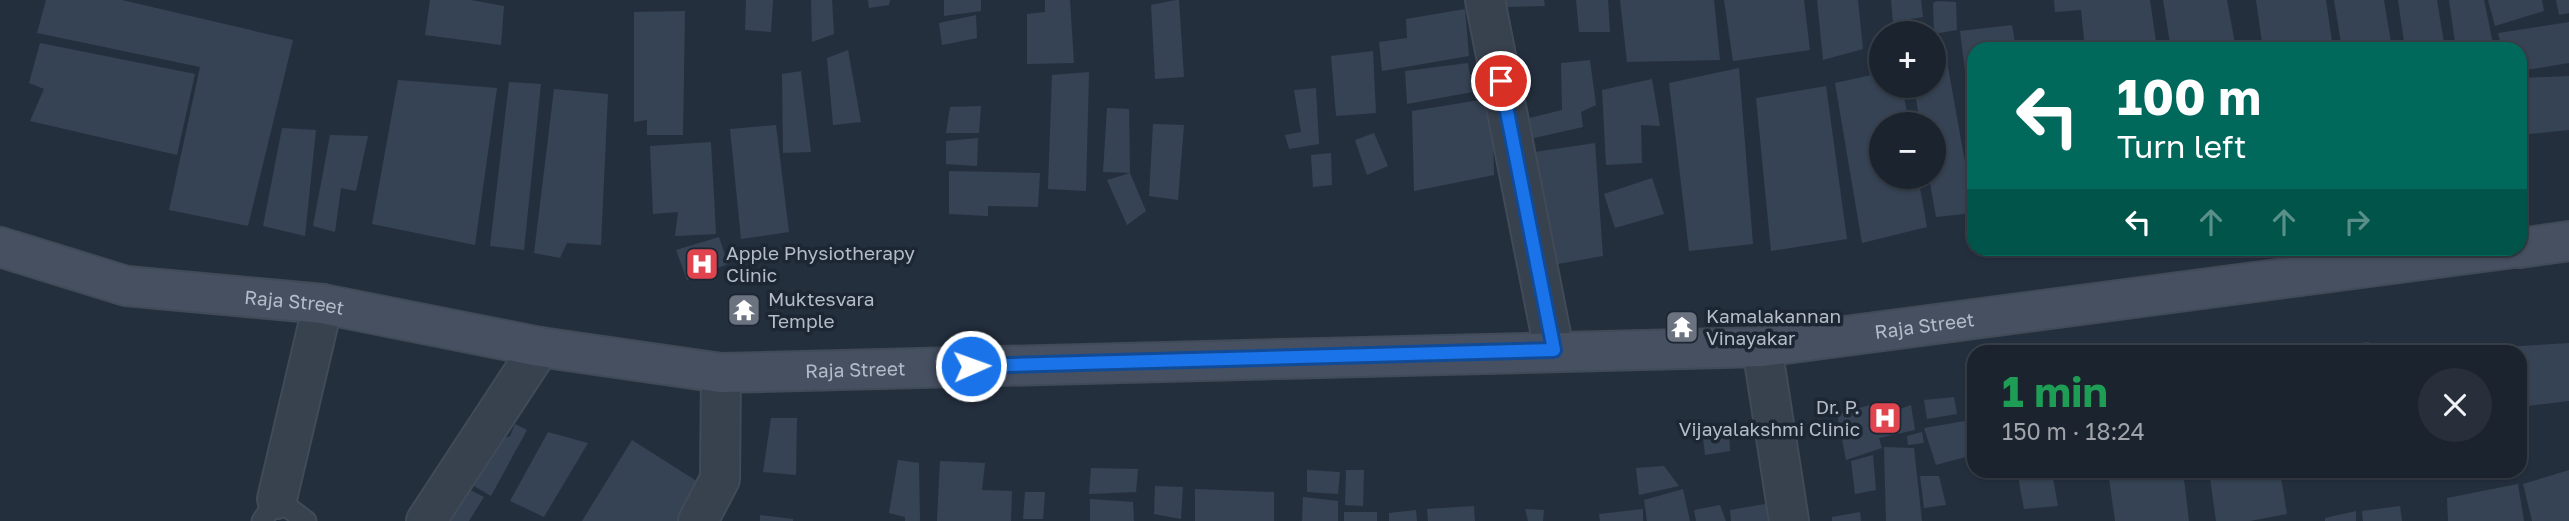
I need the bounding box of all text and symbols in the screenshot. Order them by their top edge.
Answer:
map controls [1869,21,1946,189]
button: + [1869,21,1946,98]
pin [1471,51,1531,111]
icon: arrive [1482,62,1520,100]
text: 100 m [2117,67,2261,126]
icon: left [2002,70,2093,161]
button: − [1869,112,1946,189]
text: Turn left [2117,127,2246,165]
icon: left [2119,203,2157,241]
icon: ahead [2192,203,2230,241]
icon: ahead [2265,203,2303,241]
icon: right [2338,203,2376,241]
place label: Apple Physiotherapy Clinic [726,241,915,286]
hospital icon: Apple Physiotherapy Clinic [683,245,721,283]
street label: Raja Street [243,285,346,319]
place label: Muktesvara Temple [768,287,874,332]
temple icon: Muktesvara Temple [725,291,763,329]
place label: Kamalakannan Vinayakar [1706,304,1841,349]
street label: Raja Street [1873,307,1976,343]
temple icon: Kamalakannan Vinayakar [1663,308,1701,346]
position arrow [934,329,1008,403]
street label: Raja Street [805,356,906,382]
text: 1 min [2002,366,2108,416]
button: close [2418,368,2492,442]
place label: Dr. P. Vijayalakshmi Clinic [1679,395,1860,440]
hospital icon: Dr. P. Vijayalakshmi Clinic [1866,399,1904,437]
text: 150 m · 18:24 [2002,417,2145,445]

